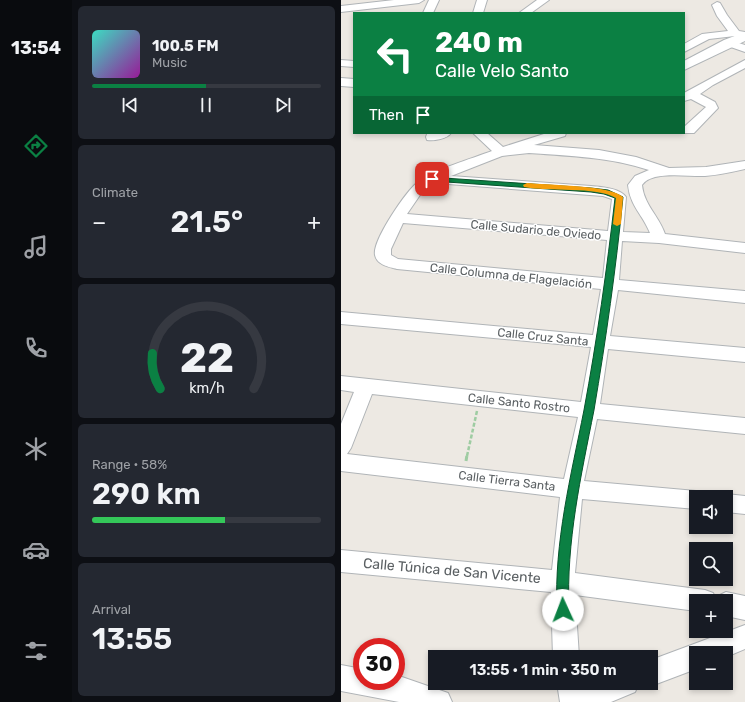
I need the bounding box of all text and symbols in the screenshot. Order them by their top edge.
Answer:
text: 240 m [435,26,523,59]
icon: left [369,28,421,80]
text: 13:54 [11,37,61,59]
text: 100.5 FM [152,37,219,55]
text: Music [152,55,187,70]
text: Calle Velo Santo [435,60,569,82]
icon: previous [119,94,141,116]
icon: pause [195,94,217,116]
icon: next [272,94,294,116]
icon: arrive [412,104,434,126]
text: Then [369,106,404,124]
icon: directions [22,132,50,160]
pin [415,162,449,196]
icon: arrive [421,168,443,190]
text: Climate [92,185,138,200]
text: 21.5° [170,204,243,240]
text: − [92,209,106,236]
text: + [307,209,321,236]
street label: Calle Sudario de Oviedo [470,217,602,243]
icon: music [22,233,50,261]
street label: Calle Columna de Flagelación [429,261,593,291]
street label: Calle Cruz Santa [497,325,589,349]
text: 22 [179,333,234,382]
icon: phone [22,334,50,362]
text: km/h [189,380,224,397]
street label: Calle Santo Rostro [467,391,571,415]
icon: climate [22,435,50,463]
text: Range · 58% [92,457,167,472]
street label: Calle Tierra Santa [458,468,556,494]
text: 290 km [92,476,201,512]
map controls [689,490,733,690]
button: sound [689,490,733,534]
icon: car [22,536,50,564]
button: search [689,542,733,586]
street label: Calle Túnica de San Vicente [362,555,542,587]
position arrow [542,589,584,631]
button: + [689,594,733,638]
text: Arrival [92,602,131,617]
text: 13:55 [92,621,172,657]
icon: filters [22,637,50,665]
speed limit sign: 30 [353,638,405,690]
button: − [689,646,733,690]
text: 13:55 · 1 min · 350 m [469,661,617,679]

